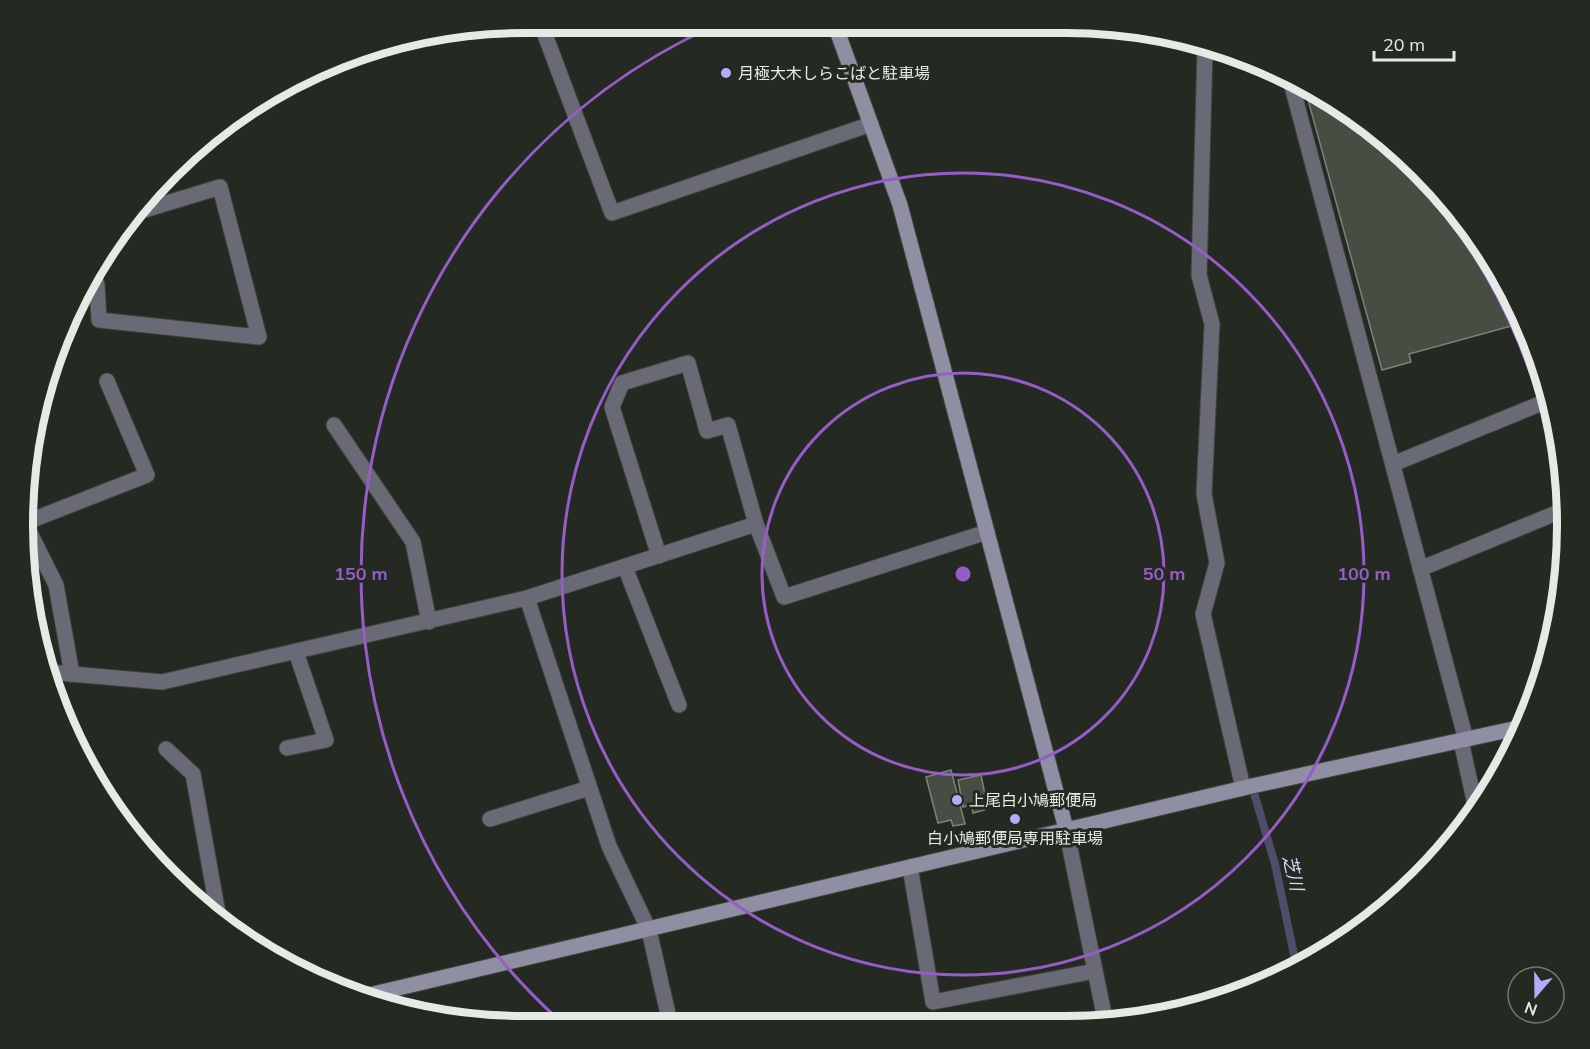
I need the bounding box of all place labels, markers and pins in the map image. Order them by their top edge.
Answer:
place label: 月極大木しらこばと駐車場 [738,63,930,83]
marker: 月極大木しらこばと駐車場 [719,66,733,80]
centre of rings [953,564,973,584]
place label: 上尾白小鳩郵便局 [969,790,1097,810]
marker: 上尾白小鳩郵便局 [950,793,964,807]
marker: 白小鳩郵便局専用駐車場 [1008,812,1022,826]
place label: 白小鳩郵便局専用駐車場 [927,828,1103,848]

